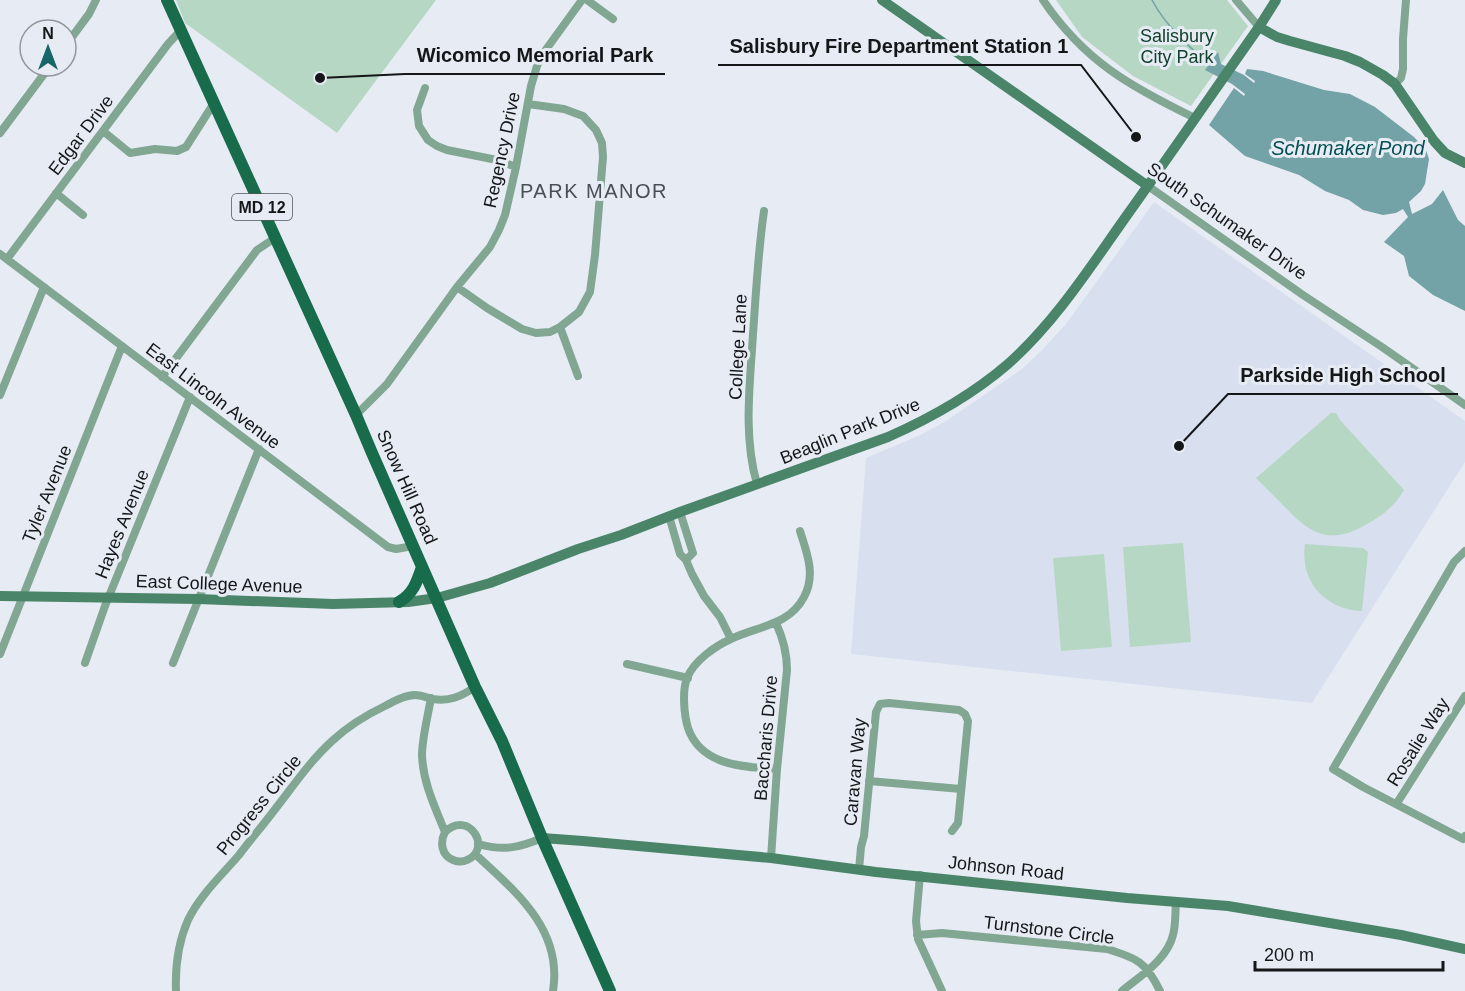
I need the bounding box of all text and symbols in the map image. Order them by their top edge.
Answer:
north arrow [18,18,78,78]
text: N [42,25,54,42]
park label: Salisbury City Park [1140,26,1215,67]
callout: Salisbury Fire Department Station 1 [718,27,1081,65]
text: Salisbury Fire Department Station 1 [730,35,1068,57]
callout: Wicomico Memorial Park [405,36,665,74]
text: Wicomico Memorial Park [417,44,654,66]
street label: Regency Drive [480,90,524,210]
street label: Edgar Drive [44,91,118,179]
water label: Schumaker Pond [1271,137,1426,159]
street label: South Schumaker Drive [1143,158,1311,284]
district label: PARK MANOR [520,180,668,202]
road number: MD 12 [232,194,292,220]
street label: College Lane [725,294,751,400]
street label: East Lincoln Avenue [142,339,284,453]
callout: Parkside High School [1228,356,1458,394]
text: Parkside High School [1240,364,1446,386]
street label: Beaglin Park Drive [777,394,923,468]
street label: Snow Hill Road [373,427,441,547]
street label: Tyler Avenue [18,442,76,546]
street label: Hayes Avenue [91,467,153,581]
street label: East College Avenue [135,571,303,597]
street label: Baccharis Drive [751,674,781,802]
street label: Rosalie Way [1383,694,1453,790]
street label: Caravan Way [840,717,870,827]
street label: Progress Circle [213,751,305,859]
street label: Johnson Road [947,852,1065,884]
street label: Turnstone Circle [983,912,1115,948]
scale bar [1255,934,1442,972]
text: 200 m [1264,945,1314,965]

